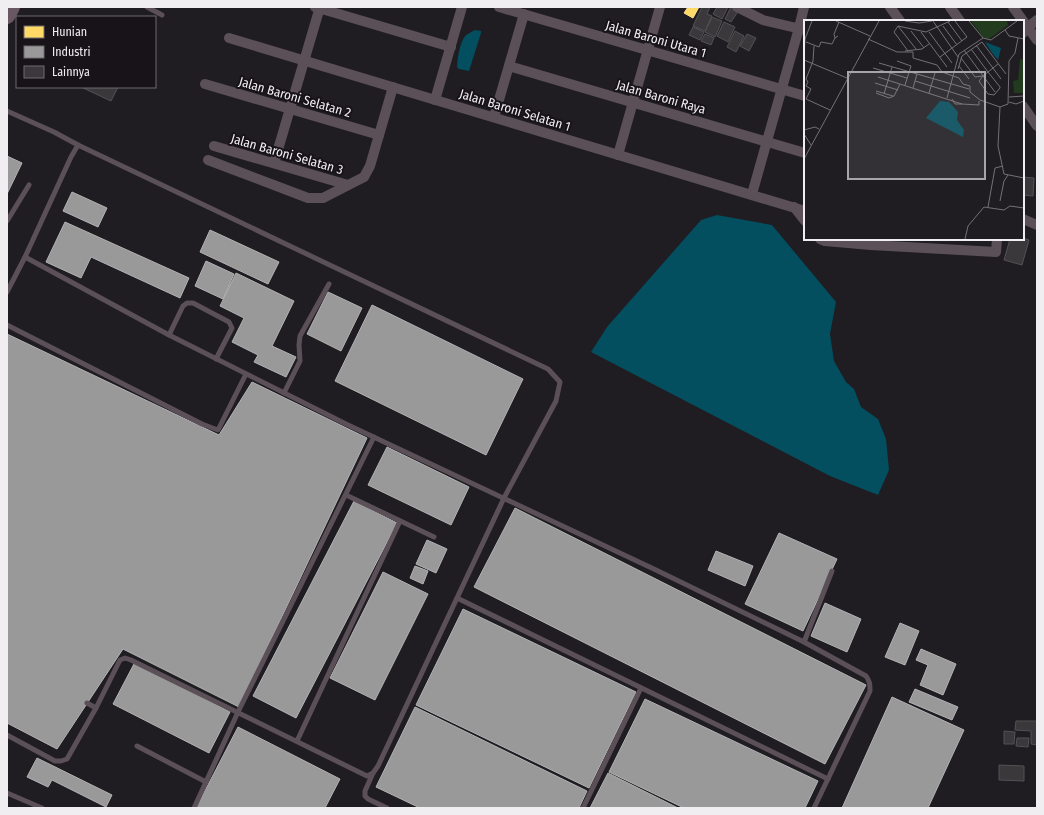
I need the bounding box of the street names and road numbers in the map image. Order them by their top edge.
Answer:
street label: Jalan Baroni Utara 1 [604,17,708,61]
street label: Jalan Baroni Selatan 2 [237,74,353,120]
street label: Jalan Baroni Raya [615,77,707,117]
street label: Jalan Baroni Selatan 1 [458,86,572,134]
street label: Jalan Baroni Selatan 3 [229,131,345,177]

